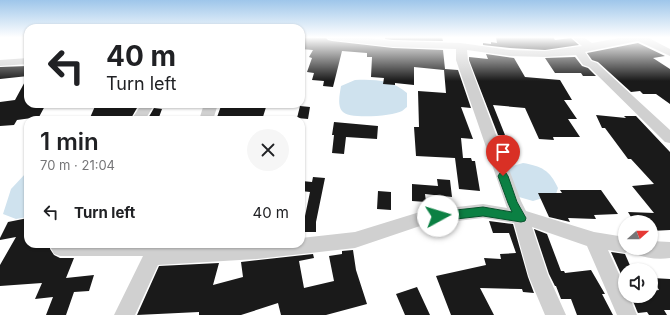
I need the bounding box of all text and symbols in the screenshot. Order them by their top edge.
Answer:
text: 40 m [106,39,176,73]
icon: left [40,40,92,92]
text: Turn left [106,73,176,94]
text: 1 min [40,127,99,156]
button: close [247,129,289,171]
pin [486,135,520,176]
icon: arrive [492,141,514,163]
text: 70 m · 21:04 [40,157,115,173]
position arrow [417,195,459,237]
icon: left [40,201,62,223]
text: Turn left [74,203,135,222]
text: 40 m [252,203,289,222]
north arrow [618,215,658,255]
map controls [618,215,658,303]
button: sound [618,263,658,303]

